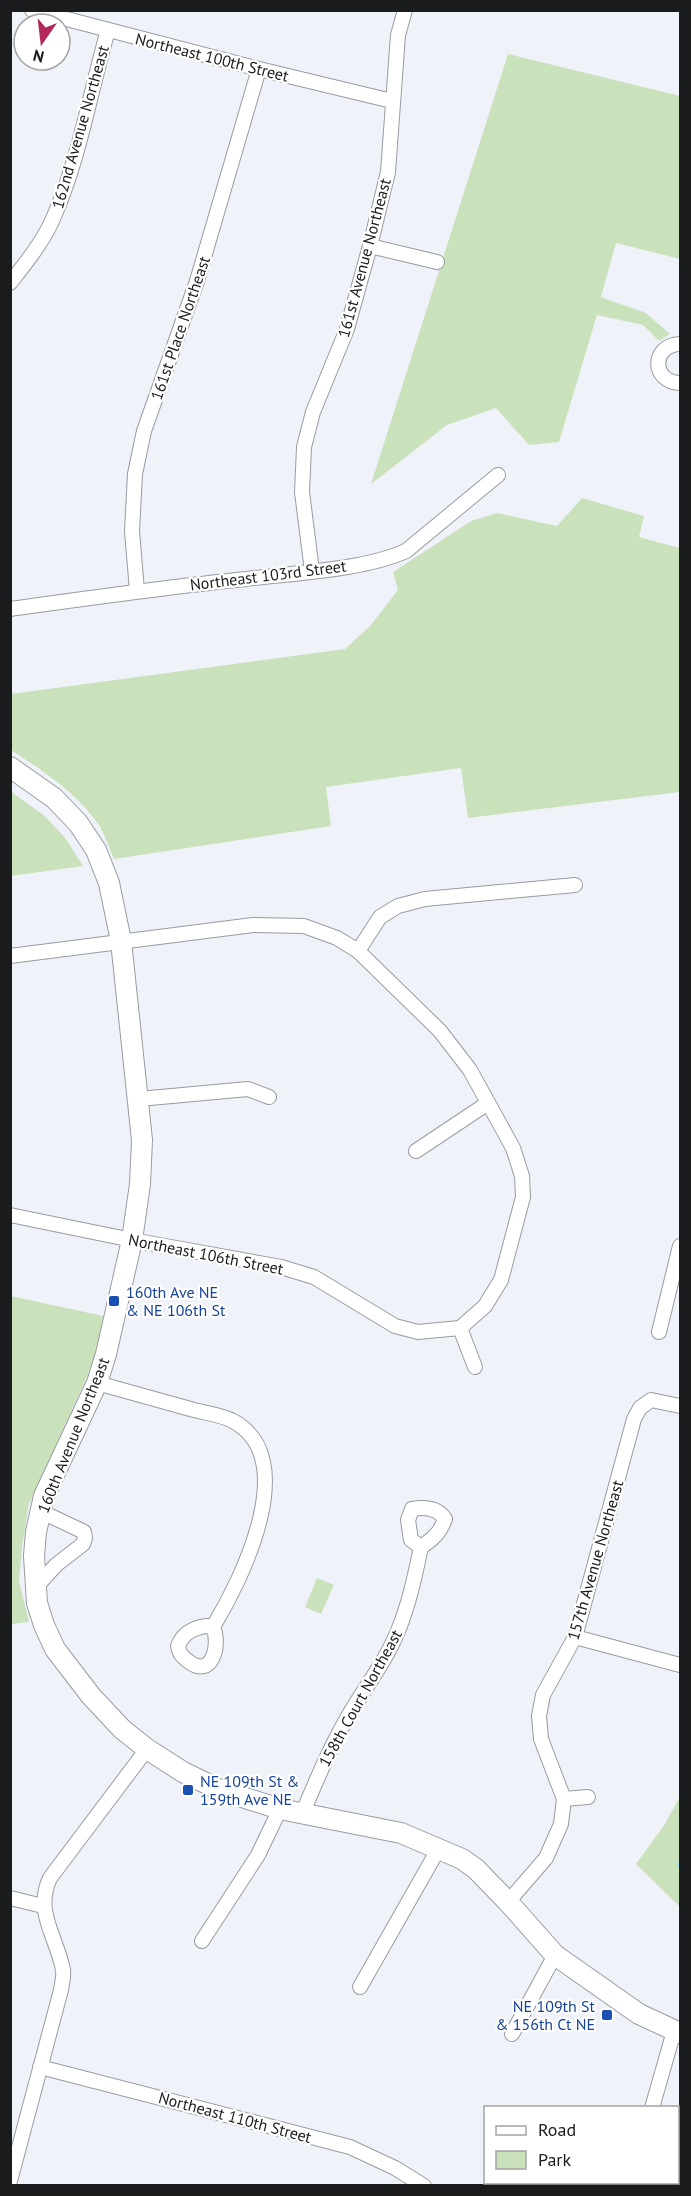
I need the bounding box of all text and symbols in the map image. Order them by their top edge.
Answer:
north arrow [12,12,72,72]
street label: Northeast 100th Street [133,28,291,86]
street label: 162nd Avenue Northeast [47,42,113,211]
text: N [31,46,46,68]
street label: 161st Avenue Northeast [333,176,395,340]
street label: 161st Place Northeast [146,253,214,403]
street label: Northeast 103rd Street [189,555,348,595]
street label: Northeast 106th Street [127,1229,286,1279]
place label: 160th Ave NE & NE 106th St [126,1282,226,1320]
marker: 160th Ave NE & NE 106th St [107,1294,121,1308]
street label: 160th Avenue Northeast [33,1354,114,1516]
street label: 157th Avenue Northeast [563,1477,628,1642]
street label: 158th Court Northeast [314,1625,406,1770]
place label: NE 109th St & 159th Ave NE [200,1771,299,1809]
marker: NE 109th St & 159th Ave NE [181,1783,195,1797]
place label: NE 109th St & 156th Ct NE [495,1996,596,2034]
marker: NE 109th St & 156th Ct NE [600,2008,614,2022]
street label: Northeast 110th Street [156,2087,314,2147]
legend [484,2106,679,2184]
text: Road [538,2118,576,2141]
text: Park [538,2148,571,2171]

